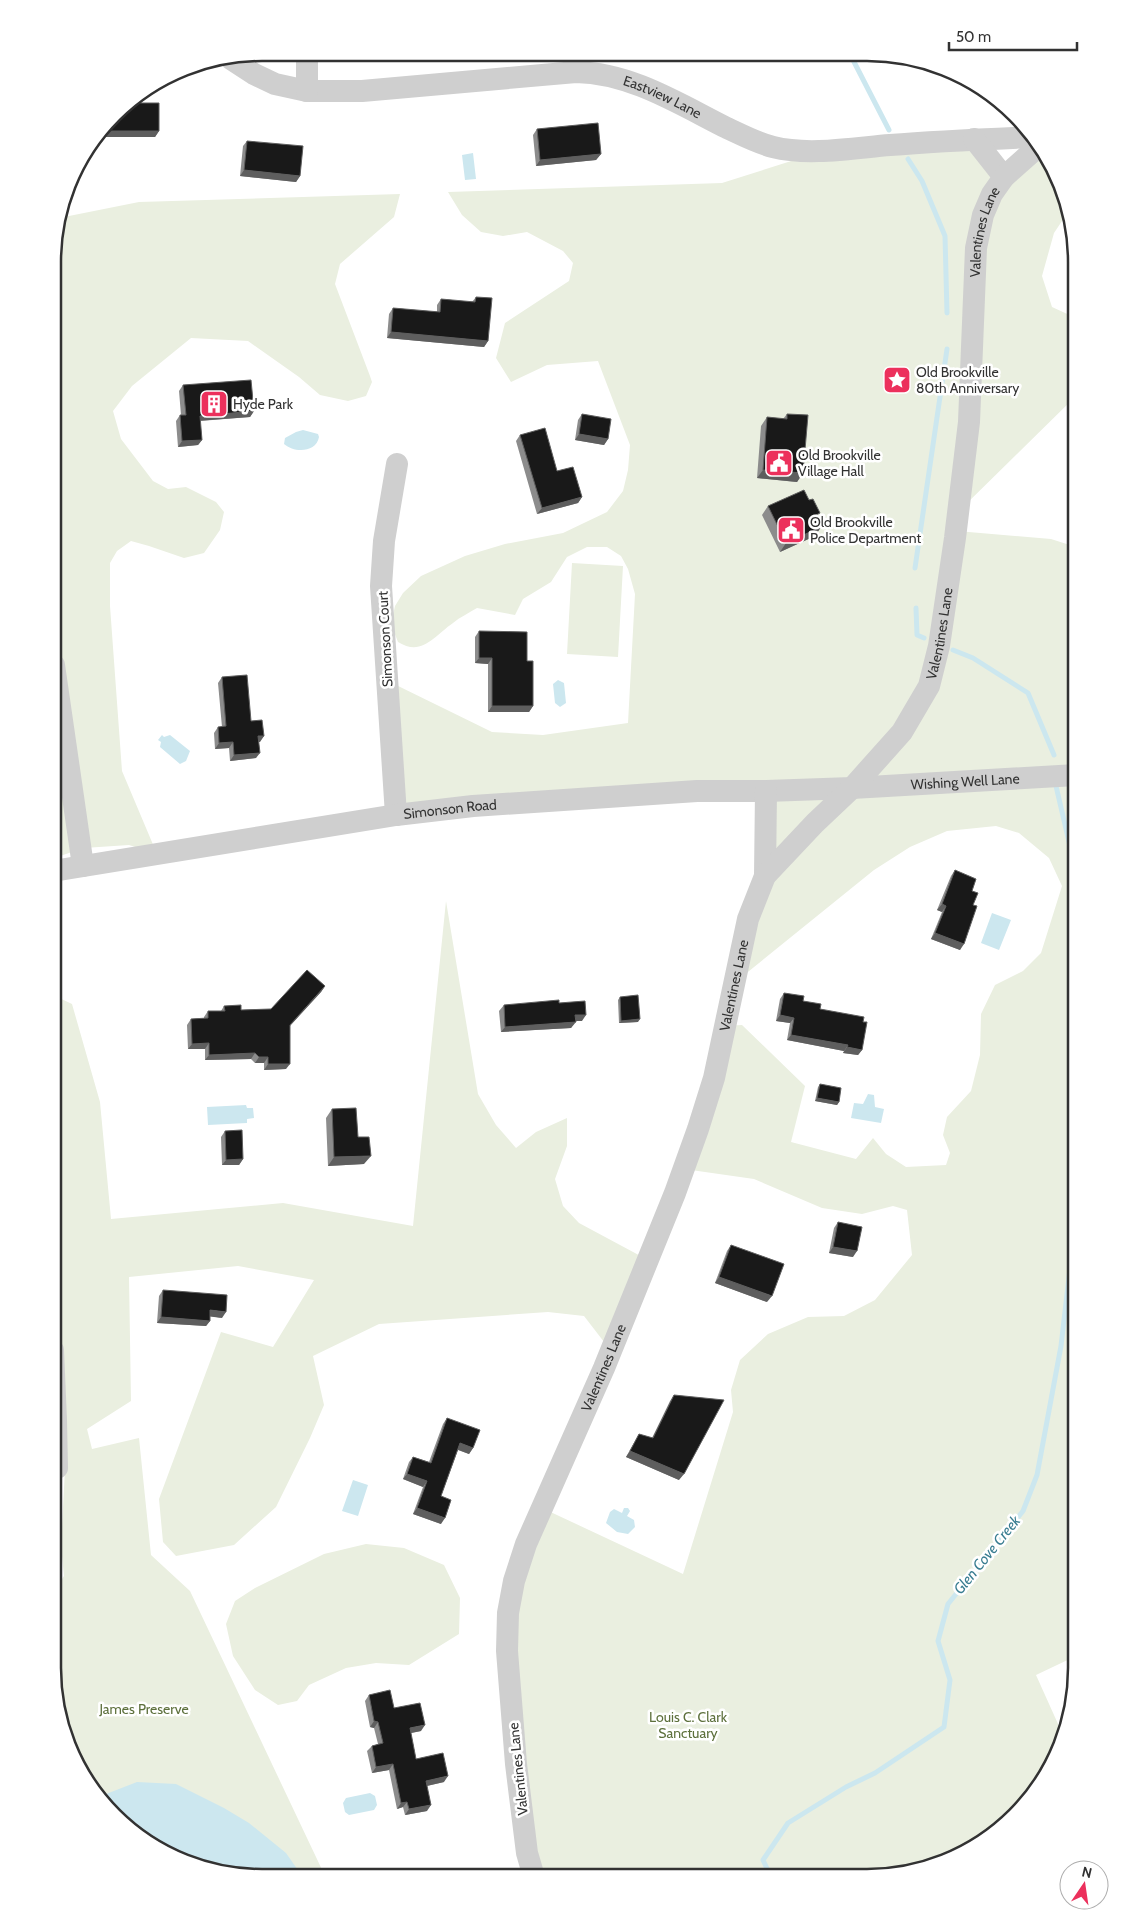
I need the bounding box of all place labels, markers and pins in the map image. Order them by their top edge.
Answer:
place label: Old Brookville 80th Anniversary [916,363,1019,397]
place icon: Old Brookville 80th Anniversary [882,365,912,395]
building icon: Hyde Park [199,389,229,419]
place label: Hyde Park [233,395,294,413]
place label: Old Brookville Village Hall [798,446,881,480]
public building icon: Old Brookville Village Hall [764,448,794,478]
place label: Old Brookville Police Department [810,513,921,547]
public building icon: Old Brookville Police Department [776,515,806,545]

